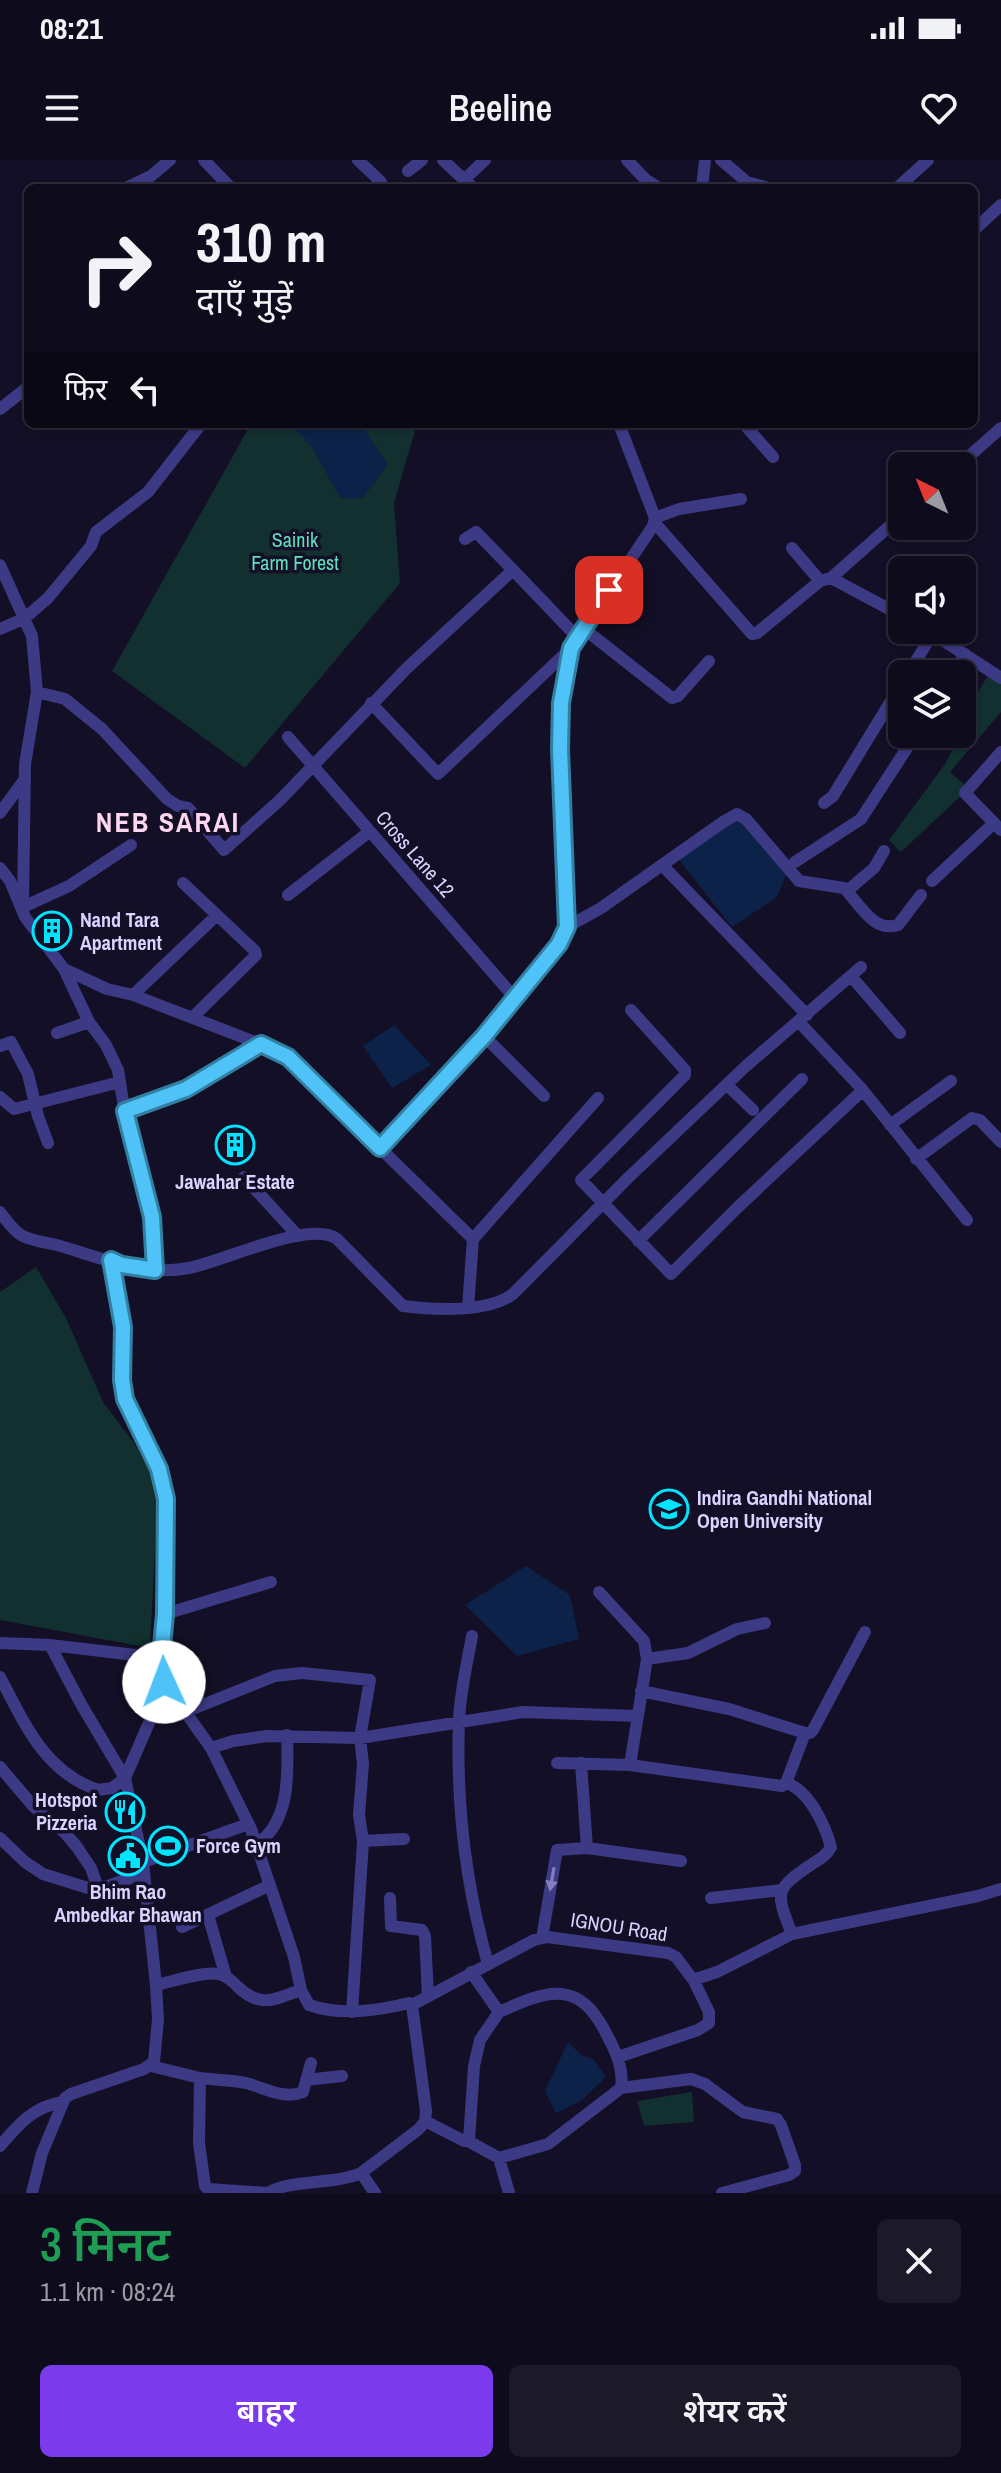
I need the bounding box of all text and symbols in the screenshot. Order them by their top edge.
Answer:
text: 08:21 [40,8,103,48]
text: Beeline [449,84,552,132]
icon: menu [40,86,84,130]
icon: heart [917,86,961,130]
text: 310 m [196,204,326,279]
icon: right [64,216,168,320]
text: दाएँ मुड़ें [196,276,293,324]
icon: left [123,368,167,412]
text: फिर [64,369,107,409]
north arrow [888,452,976,540]
map controls [888,452,976,748]
park label: Sainik Farm Forest [251,526,339,576]
pin [575,556,643,624]
button: sound [888,556,976,644]
icon: arrive [587,568,631,612]
button: layers [888,660,976,748]
district label: NEB SARAI [96,803,240,841]
street label: Cross Lane 12 [370,805,461,903]
place label: Nand Tara Apartment [80,906,163,956]
building icon: Nand Tara Apartment [31,910,73,952]
building icon: Jawahar Estate [214,1124,256,1166]
place label: Jawahar Estate [175,1168,295,1195]
place label: Indira Gandhi National Open University [697,1484,872,1534]
school or university icon: Indira Gandhi National Open University [648,1488,690,1530]
position arrow [122,1640,206,1724]
place label: Hotspot Pizzeria [35,1786,98,1836]
restaurant icon: Hotspot Pizzeria [104,1791,146,1833]
sports icon: Force Gym [147,1825,189,1867]
place label: Force Gym [196,1832,281,1859]
public building icon: Bhim Rao Ambedkar Bhawan [107,1835,149,1877]
one-way arrow [546,1867,558,1892]
place label: Bhim Rao Ambedkar Bhawan [54,1878,202,1928]
street label: IGNOU Road [569,1906,669,1947]
text: 3 मिनट [40,2211,170,2276]
button: close [877,2219,961,2303]
text: 1.1 km · 08:24 [40,2274,175,2309]
button: बाहर [40,2365,493,2457]
button: शेयर करें [509,2365,961,2457]

